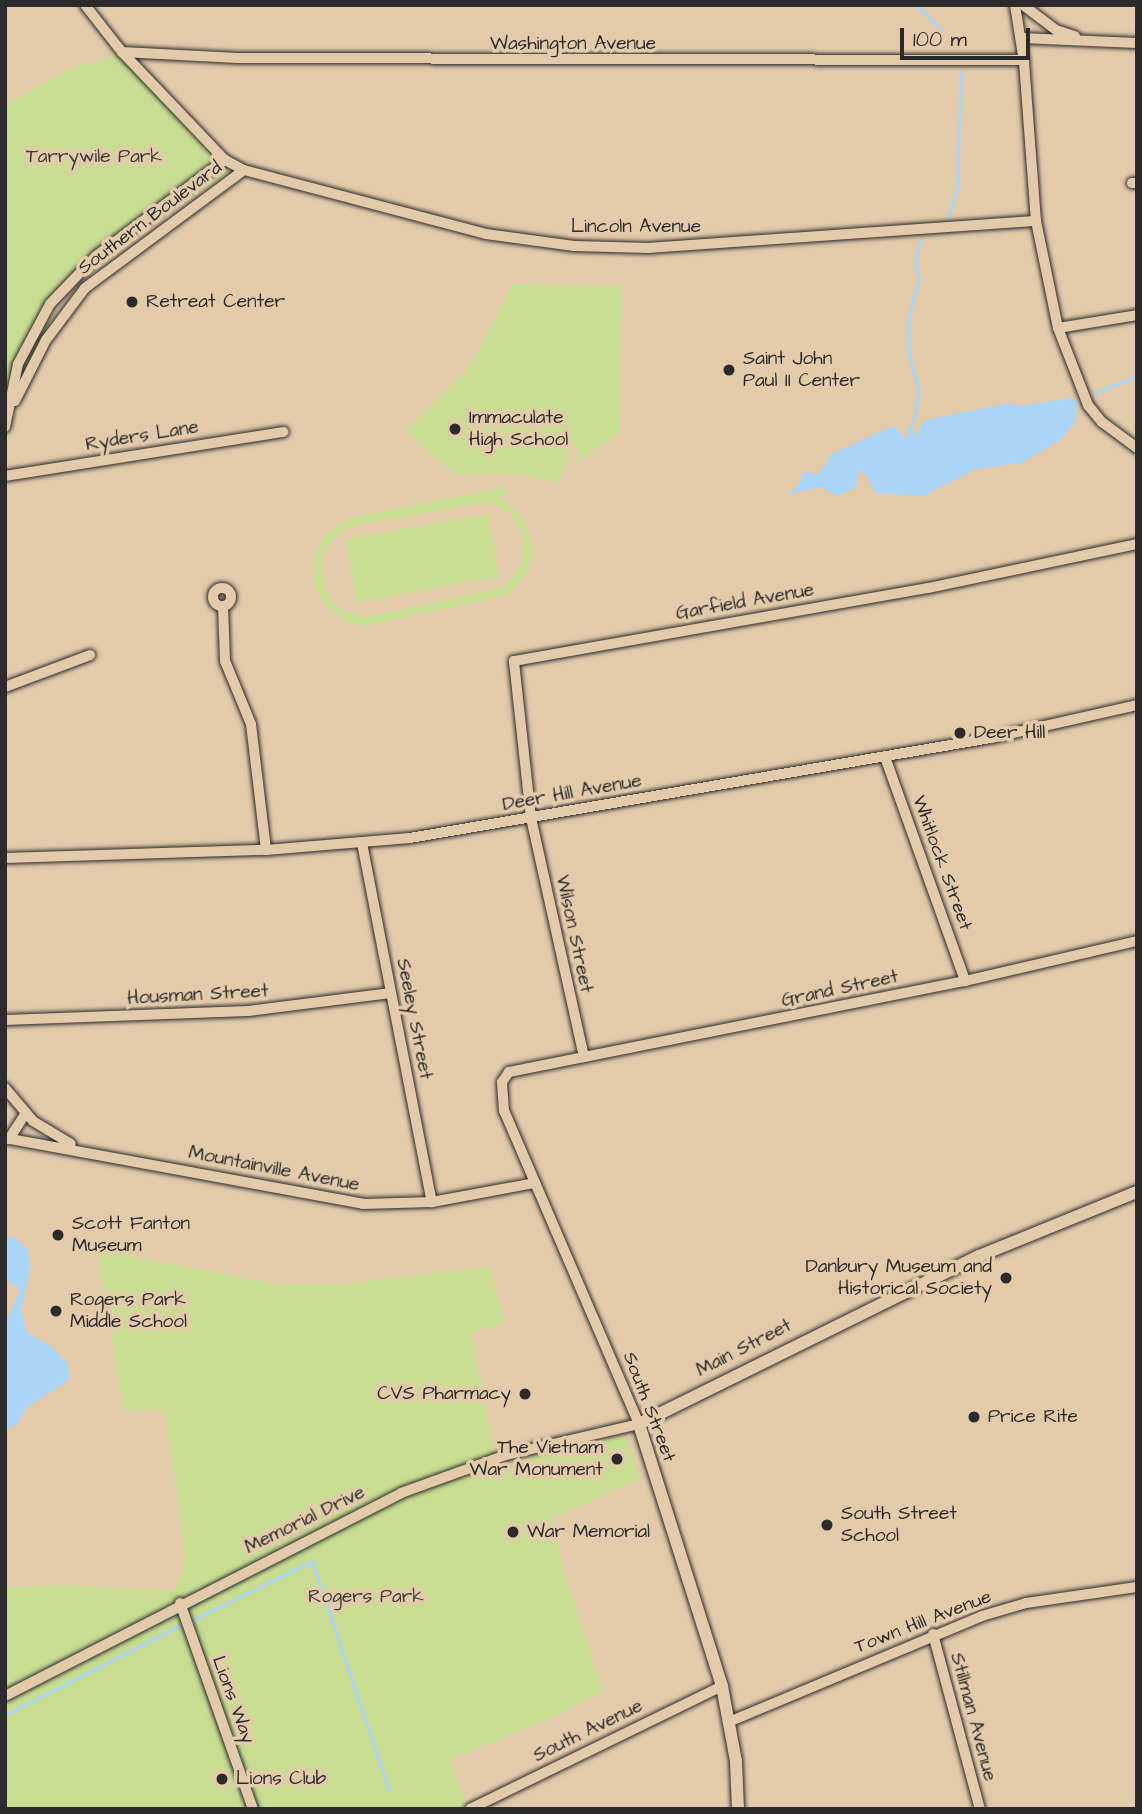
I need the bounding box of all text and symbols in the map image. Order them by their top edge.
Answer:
scale bar [904,14,1034,58]
text: 100 m [913,25,967,54]
street label: Washington Avenue [490,33,656,55]
park label: Tarrywile Park [26,146,162,168]
street label: Southern Boulevard [74,156,226,280]
street label: Lincoln Avenue [571,216,701,238]
place label: Retreat Center [146,291,285,313]
marker: Retreat Center [124,294,140,310]
place label: Saint John Paul II Center [743,348,860,392]
marker: Saint John Paul II Center [721,362,737,378]
place label: Immaculate High School [469,407,568,451]
street label: Ryders Lane [84,416,200,456]
marker: Immaculate High School [447,421,463,437]
street label: Garfield Avenue [674,579,816,625]
place label: Deer Hill [974,722,1045,744]
marker: Deer Hill [952,725,968,741]
street label: Deer Hill Avenue [501,770,643,816]
street label: Whitlock Street [907,793,977,933]
street label: Wilson Street [550,873,598,995]
street label: Seeley Street [391,957,437,1081]
street label: Grand Street [780,966,900,1012]
street label: Housman Street [127,980,269,1010]
street label: Mountainville Avenue [187,1141,361,1197]
place label: Scott Fanton Museum [72,1213,190,1257]
marker: Scott Fanton Museum [50,1227,66,1243]
place label: Danbury Museum and Historical Society [806,1256,992,1300]
marker: Danbury Museum and Historical Society [998,1270,1014,1286]
place label: Rogers Park Middle School [70,1289,187,1333]
marker: Rogers Park Middle School [48,1303,64,1319]
street label: Main Street [693,1314,795,1382]
street label: South Street [618,1349,680,1465]
place label: CVS Pharmacy [377,1383,511,1405]
marker: CVS Pharmacy [517,1386,533,1402]
place label: Price Rite [988,1406,1078,1428]
marker: Price Rite [966,1409,982,1425]
place label: The Vietnam War Monument [470,1437,603,1481]
marker: The Vietnam War Monument [609,1451,625,1467]
street label: Memorial Drive [241,1481,369,1559]
place label: South Street School [841,1503,957,1547]
marker: South Street School [819,1517,835,1533]
place label: War Memorial [527,1521,650,1543]
marker: War Memorial [505,1524,521,1540]
street label: Town Hill Avenue [851,1585,995,1659]
park label: Rogers Park [308,1586,424,1608]
street label: Stillman Avenue [945,1650,1001,1784]
street label: Lions Way [207,1653,259,1747]
street label: South Avenue [530,1695,646,1767]
place label: Lions Club [236,1768,326,1790]
marker: Lions Club [214,1771,230,1787]

